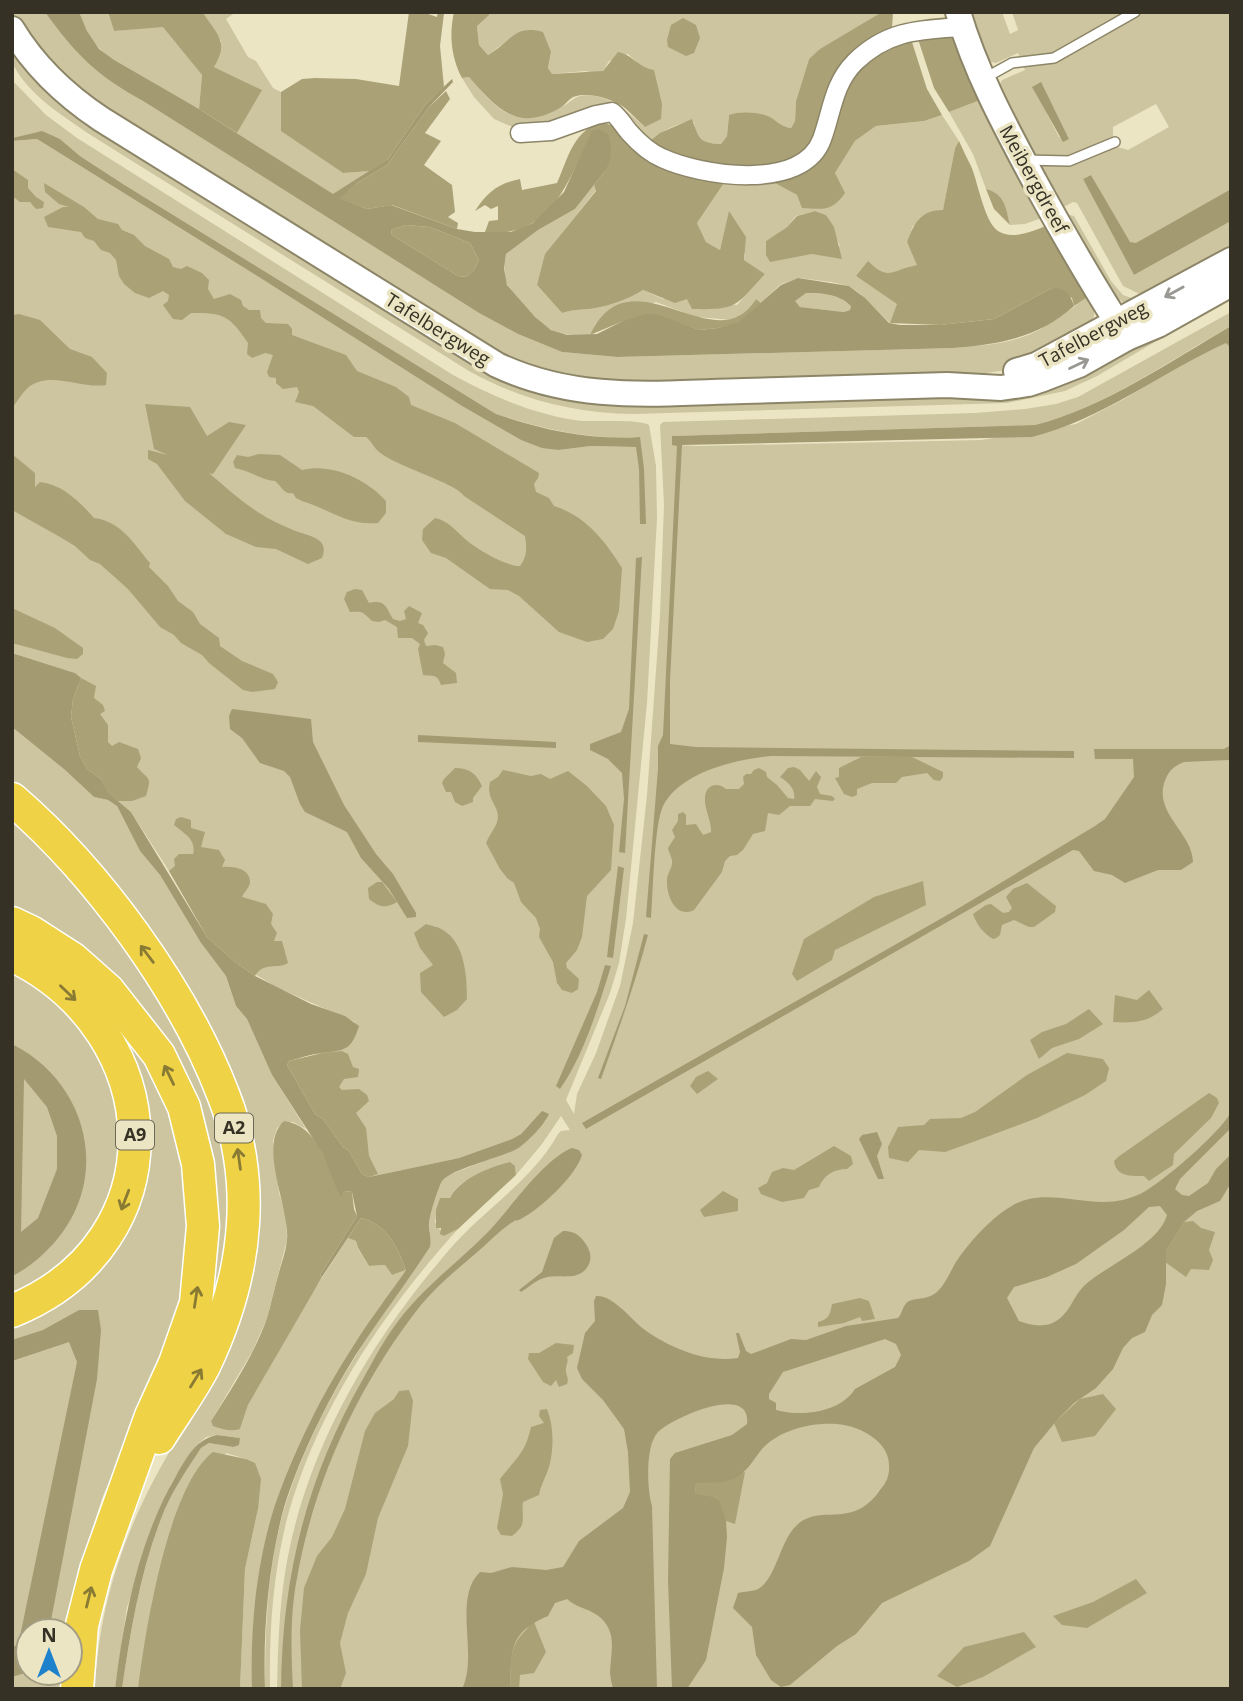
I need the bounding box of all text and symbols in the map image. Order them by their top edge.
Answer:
street label: Meibergdreef [994,120,1075,239]
one-way arrow [1164,285,1185,299]
street label: Tafelbergweg [381,286,495,372]
street label: Tafelbergweg [1034,295,1152,373]
one-way arrow [1068,357,1089,370]
one-way arrow [139,945,154,963]
one-way arrow [60,985,77,1002]
one-way arrow [161,1065,175,1086]
road number: A2 [215,1114,253,1142]
road number: A9 [116,1120,154,1150]
one-way arrow [232,1148,245,1171]
one-way arrow [117,1188,130,1210]
one-way arrow [190,1286,203,1309]
one-way arrow [190,1369,204,1389]
one-way arrow [83,1586,96,1609]
north arrow [14,1617,84,1687]
text: N [41,1622,57,1648]

